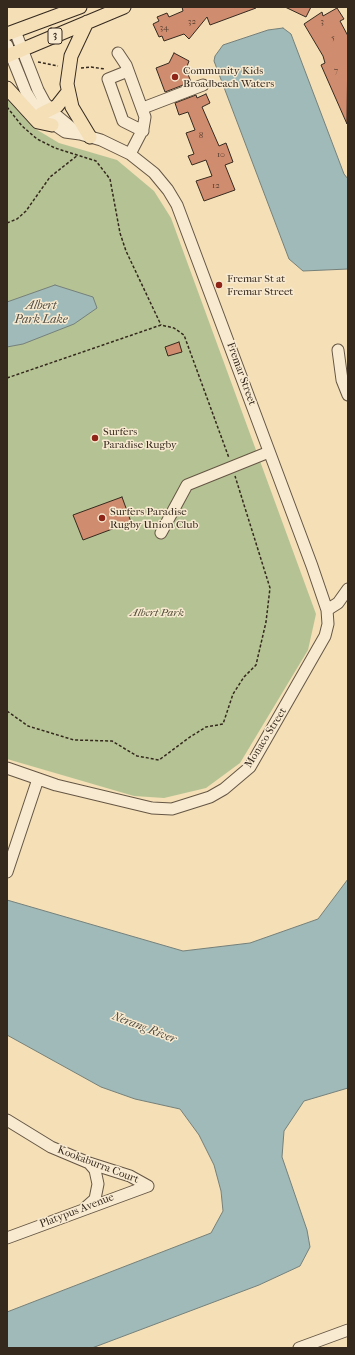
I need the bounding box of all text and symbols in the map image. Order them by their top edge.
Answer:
house number: 32 [188,17,196,27]
house number: 3 [320,17,324,27]
house number: 34 [159,23,169,33]
road number: 3 [48,28,62,44]
house number: 5 [331,33,335,43]
place label: Community Kids Broadbeach Waters [183,64,274,90]
house number: 7 [334,66,338,76]
marker: Community Kids Broadbeach Waters [170,72,180,82]
house number: 8 [199,131,203,141]
house number: 10 [217,150,225,160]
house number: 12 [212,181,220,191]
place label: Fremar St at Fremar Street [227,272,293,298]
marker: Fremar St at Fremar Street [214,280,224,290]
water label: Albert Park Lake [14,299,68,327]
street label: Fremar Street [223,341,259,407]
place label: Surfers Paradise Rugby [103,425,177,451]
marker: Surfers Paradise Rugby [90,433,100,443]
place label: Surfers Paradise Rugby Union Club [110,505,198,531]
marker: Surfers Paradise Rugby Union Club [97,513,107,523]
park label: Albert Park [130,606,184,620]
street label: Monaco Street [242,705,290,771]
water label: Nerang River [110,1009,178,1047]
street label: Kookaburra Court [55,1143,141,1187]
street label: Platypus Avenue [38,1191,116,1231]

